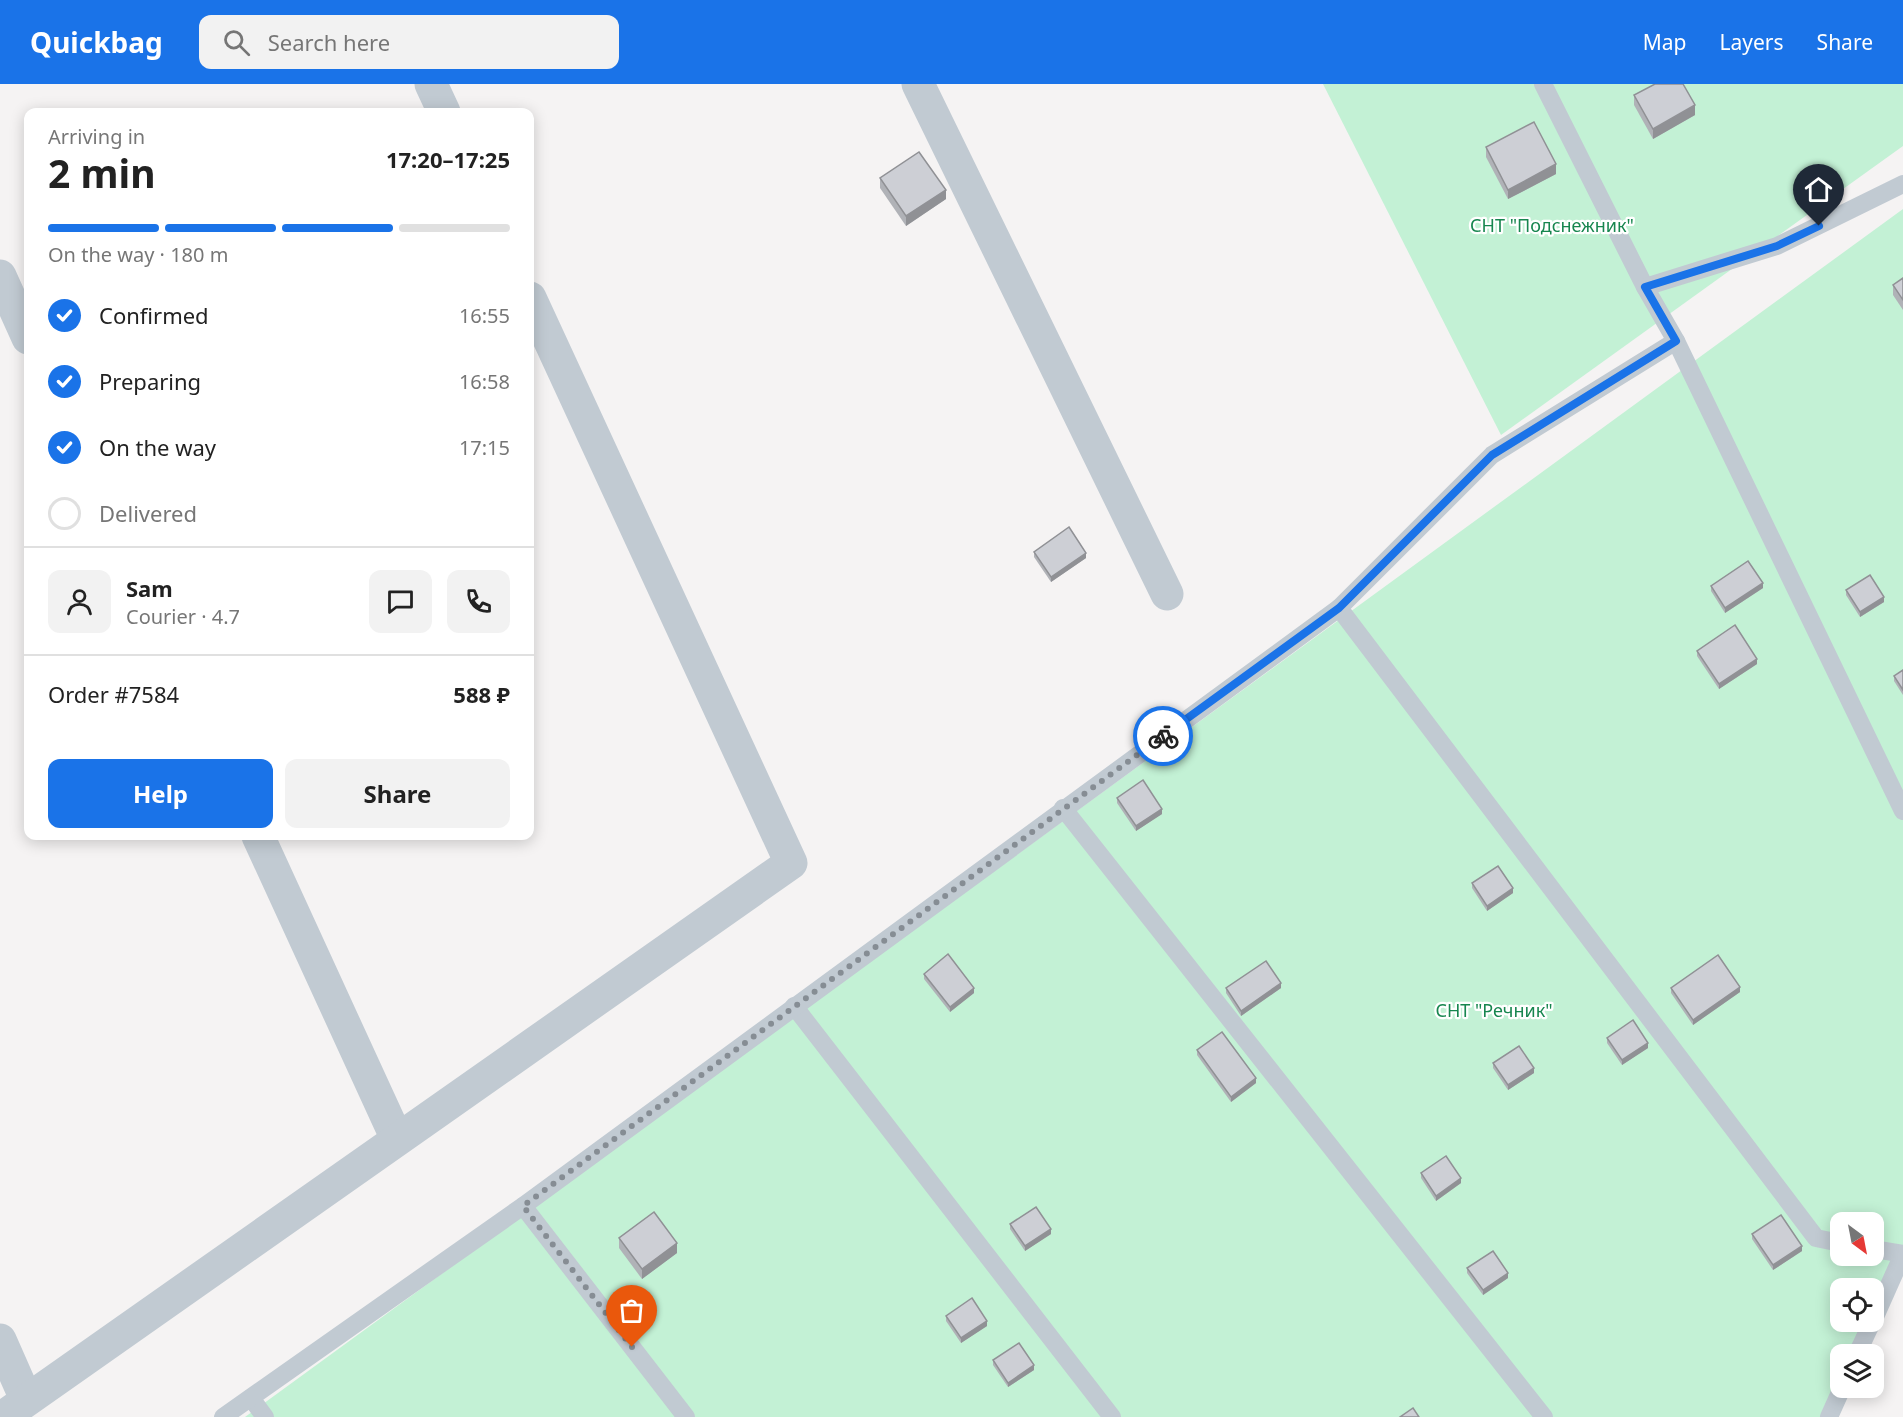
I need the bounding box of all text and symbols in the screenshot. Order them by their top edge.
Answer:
search box [199,15,619,69]
text: Quickbag [30,23,163,61]
icon: search [220,26,253,59]
text: Search here [268,27,390,57]
text: Map [1643,28,1687,56]
text: Layers [1720,28,1784,56]
text: Share [1817,28,1873,56]
text: Arriving in [48,123,145,150]
text: 17:20–17:25 [386,144,510,174]
text: 2 min [48,146,155,199]
pin [1793,164,1844,226]
icon: home [1802,173,1835,206]
park label: СНТ "Подснежник" [1470,213,1634,237]
text: On the way · 180 m [48,241,228,268]
icon: check [48,299,81,332]
text: Confirmed [99,300,209,330]
text: 16:55 [459,302,510,329]
icon: check [48,365,81,398]
text: Preparing [99,366,201,396]
text: 16:58 [459,368,510,395]
icon: check [48,431,81,464]
text: On the way [99,432,216,462]
text: 17:15 [459,434,510,461]
text: Delivered [99,498,197,528]
button: person [48,570,111,633]
button: chat [369,570,432,633]
button: phone [447,570,510,633]
text: Sam [126,573,173,603]
text: Courier · 4.7 [126,603,240,630]
text: Order #7584 [48,679,179,709]
text: 588 ₽ [453,679,510,709]
courier [1133,706,1193,766]
icon: bike [1147,720,1180,753]
button: Help [48,759,273,828]
button: Share [285,759,510,828]
park label: СНТ "Речник" [1435,998,1553,1022]
north arrow [1830,1212,1884,1266]
map controls [1830,1212,1884,1398]
button: locate [1830,1278,1884,1332]
pin [606,1285,657,1347]
icon: bag [615,1294,648,1327]
button: layers [1830,1344,1884,1398]

